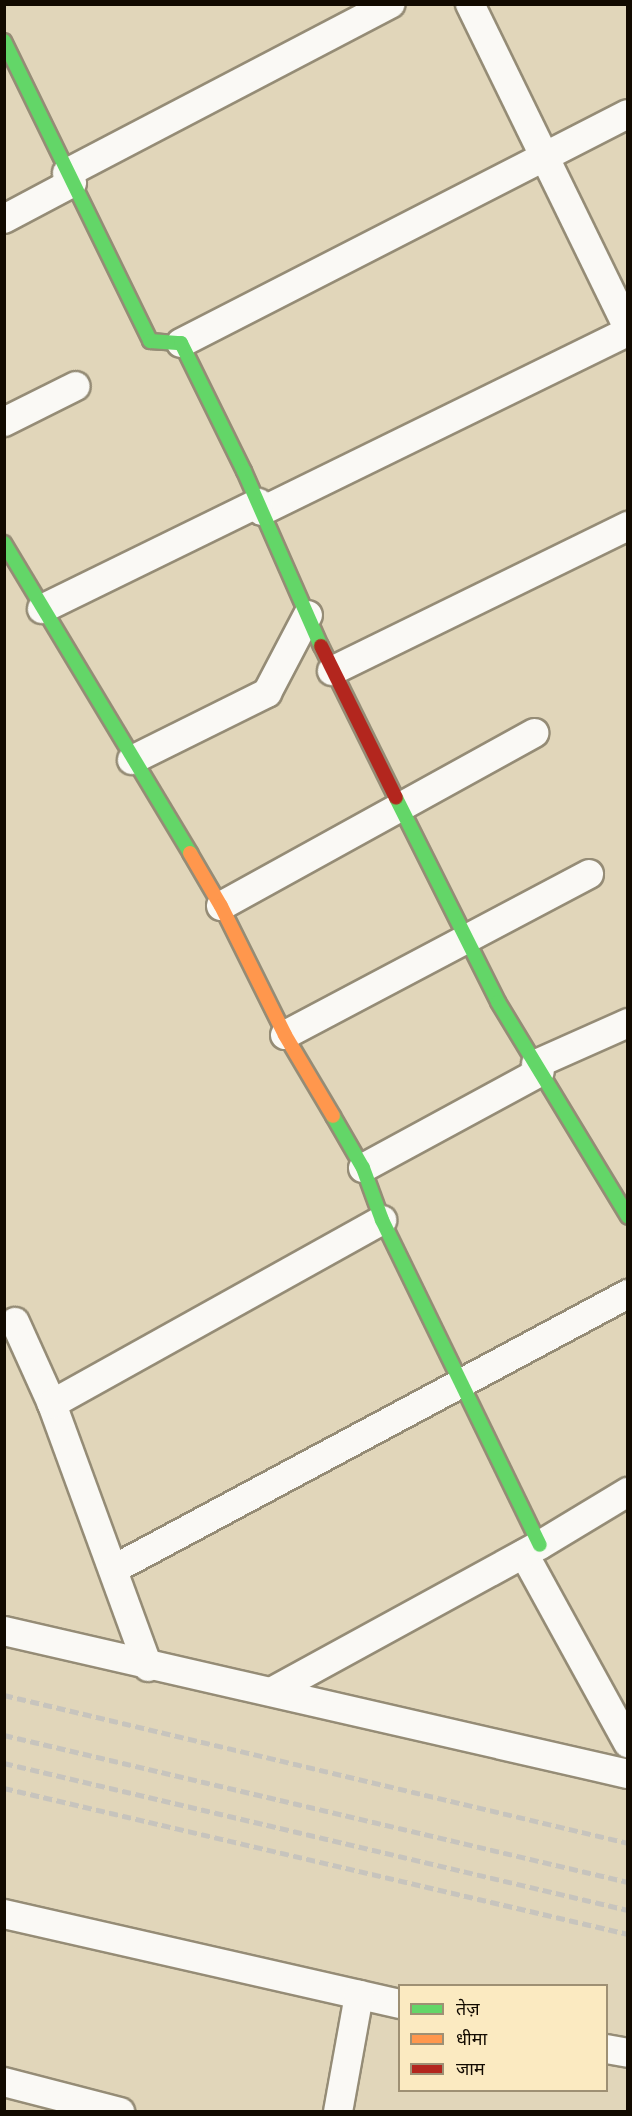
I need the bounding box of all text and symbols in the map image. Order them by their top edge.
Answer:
legend [398,1984,608,2092]
text: तेज़ [456,1997,480,2019]
text: धीमा [456,2027,487,2049]
text: जाम [456,2057,485,2079]

